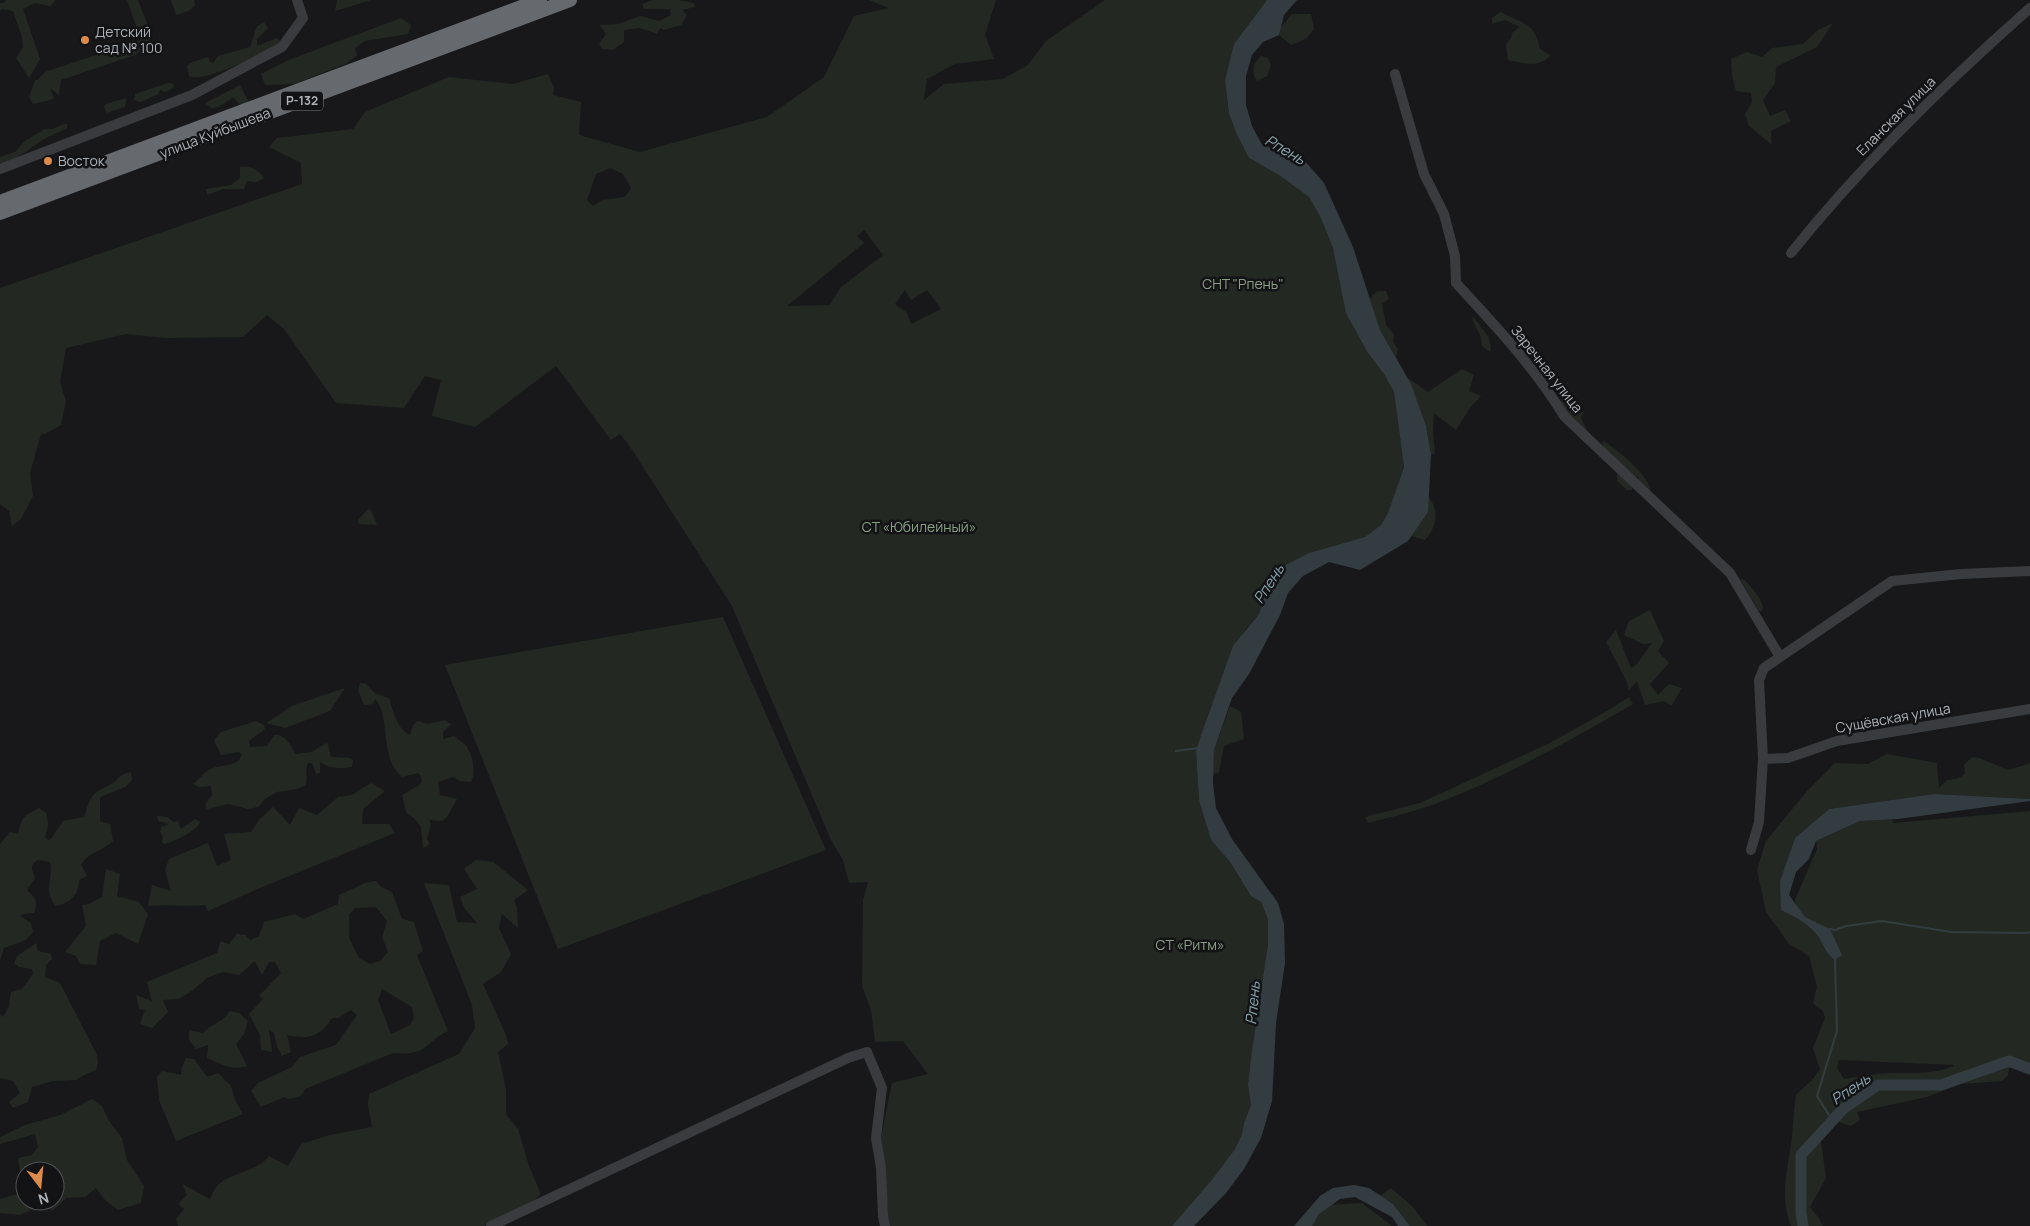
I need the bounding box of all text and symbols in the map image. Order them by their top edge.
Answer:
place label: Детский сад № 100 [95,22,163,57]
marker: Детский сад № 100 [79,34,91,46]
street label: Еланская улица [1852,72,1939,159]
road number: Р-132 [281,92,323,110]
street label: улица Куйбышева [157,103,273,162]
water label: Рпень [1261,130,1310,170]
place label: Восток [58,151,106,170]
marker: Восток [42,155,54,167]
park label: СНТ "Рпень" [1202,274,1284,293]
street label: Заречная улица [1507,321,1588,416]
park label: СТ «Юбилейный» [862,517,976,536]
water label: Рпень [1248,559,1290,608]
street label: Сущёвская улица [1834,698,1952,737]
park label: СТ «Ритм» [1156,935,1224,954]
water label: Рпень [1240,980,1265,1025]
water label: Рпень [1827,1067,1875,1109]
north arrow [15,1161,65,1211]
text: N [36,1188,51,1209]

